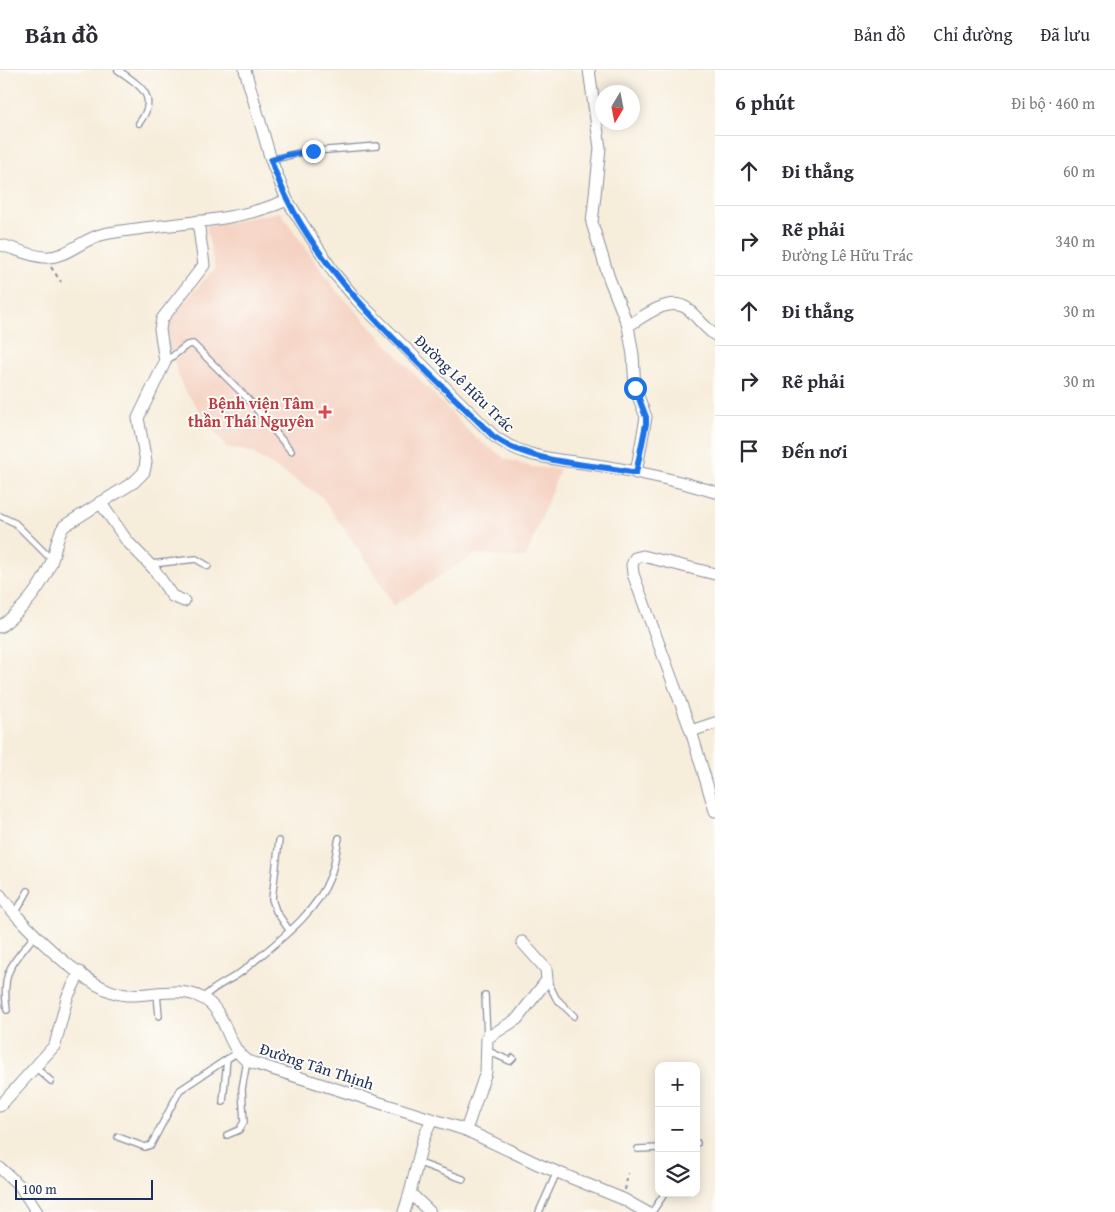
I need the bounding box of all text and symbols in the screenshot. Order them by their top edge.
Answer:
text: Bản đồ [25,17,98,52]
text: Bản đồ [854,21,905,48]
text: Chỉ đường [933,21,1012,48]
text: Đã lưu [1040,21,1090,48]
north arrow [595,85,640,130]
text: 6 phút [735,87,795,118]
text: Đi bộ · 460 m [1011,91,1095,115]
route end [302,140,325,163]
icon: ahead [735,157,763,185]
text: Đi thẳng [782,157,854,185]
text: 60 m [1063,159,1095,183]
text: Rẽ phải [782,215,845,243]
icon: right [735,227,763,255]
text: 340 m [1055,229,1095,253]
text: Đường Lê Hữu Trác [782,243,913,267]
icon: ahead [735,297,763,325]
text: Đi thẳng [782,297,854,325]
text: 30 m [1063,299,1095,323]
street label: Đường Lê Hữu Trác [409,329,521,437]
icon: right [735,367,763,395]
text: Rẽ phải [782,367,845,395]
text: 30 m [1063,369,1095,393]
route start [624,377,647,400]
place label: Bệnh viện Tâm thần Thái Nguyên [188,391,315,433]
marker: Bệnh viện Tâm thần Thái Nguyên [318,405,332,419]
icon: arrive [735,437,763,465]
text: Đến nơi [782,437,848,465]
street label: Đường Tân Thịnh [257,1036,377,1096]
map controls [655,1062,700,1197]
button: + [655,1062,700,1107]
button: − [655,1107,700,1152]
button: layers [655,1152,700,1197]
scale bar [15,1177,152,1200]
text: 100 m [22,1179,57,1199]

